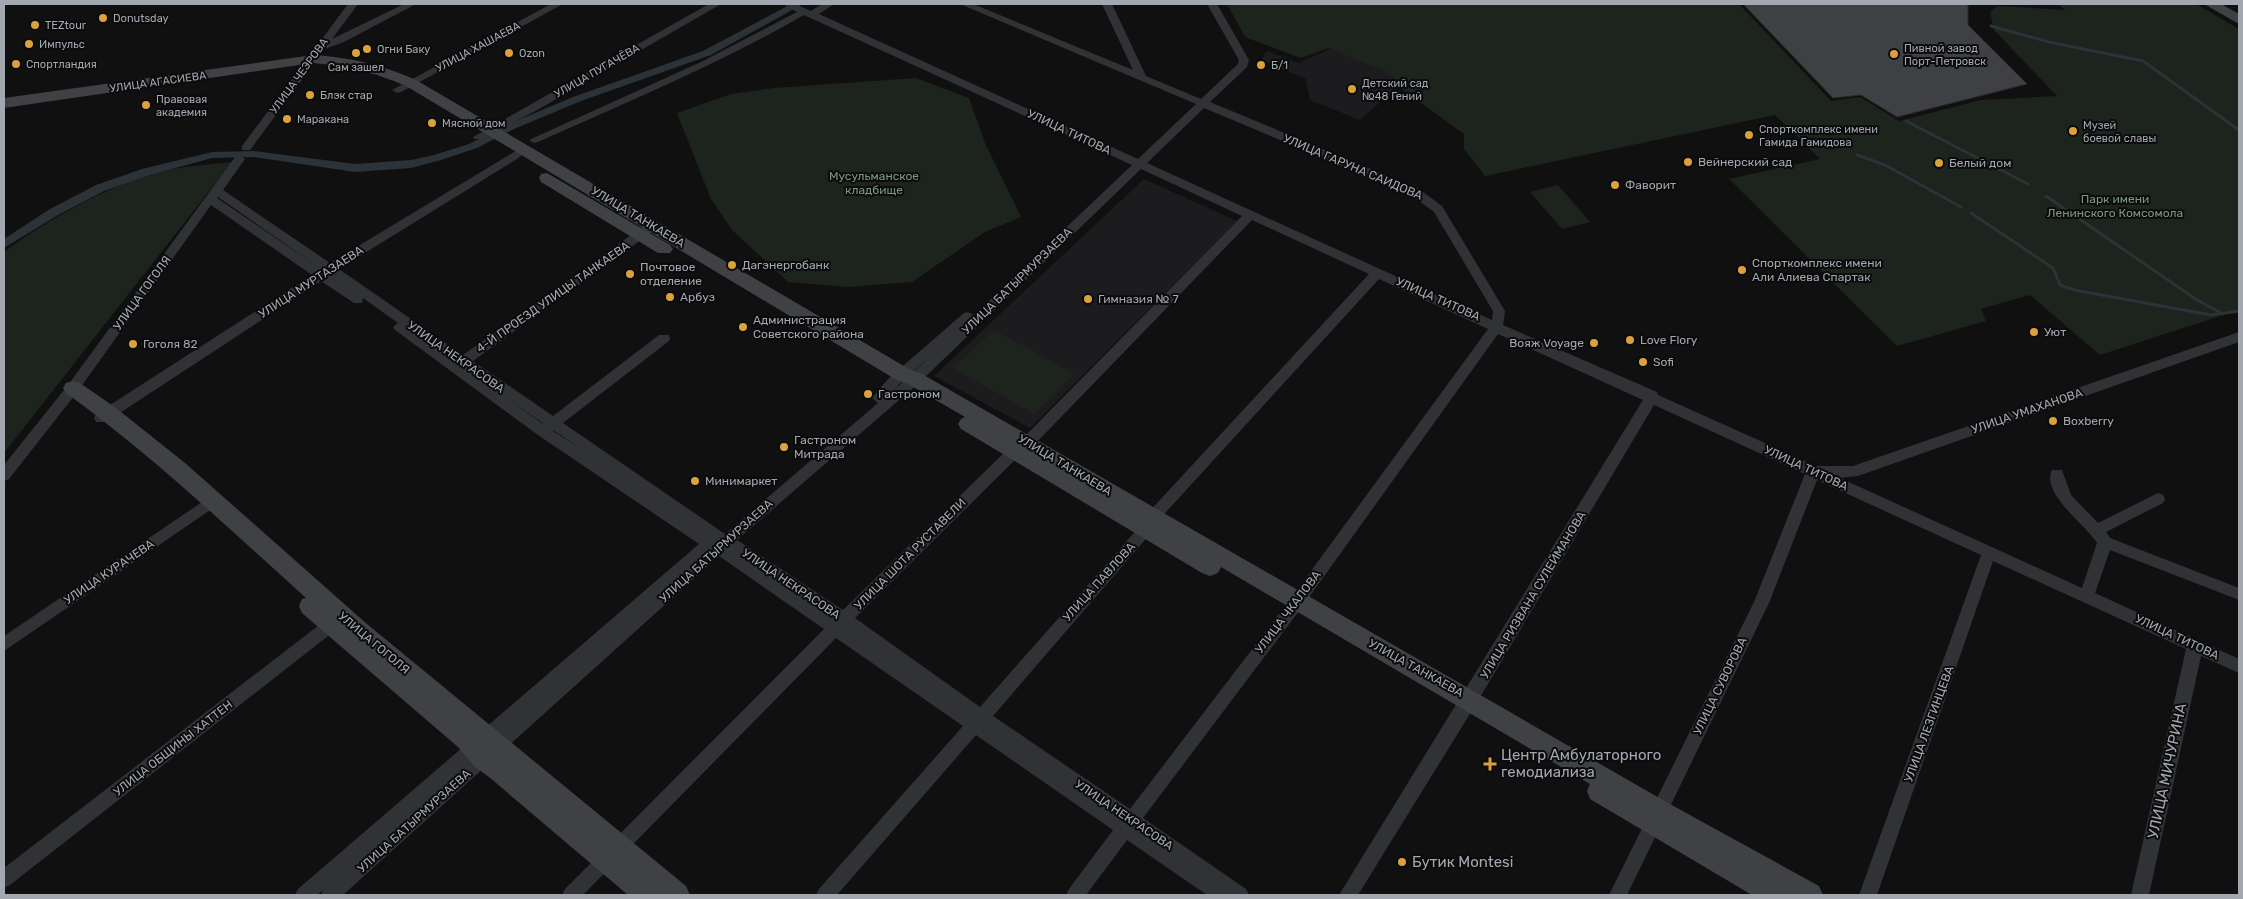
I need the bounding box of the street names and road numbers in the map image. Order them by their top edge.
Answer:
street label: УЛИЦА ХАШАЕВА [434,19,523,75]
street label: УЛИЦА ЧЕЭРОВА [267,35,331,116]
street label: УЛИЦА ПУГАЧЁВА [552,41,642,101]
street label: УЛИЦА АГАСИЕВА [109,69,208,95]
street label: УЛИЦА ТИТОВА [1025,106,1113,158]
street label: УЛИЦА ГАРУНА САИДОВА [1281,131,1425,203]
street label: УЛИЦА ТАНКАЕВА [589,184,687,250]
street label: УЛИЦА БАТЫРМУРЗАЕВА [959,225,1075,337]
street label: 4-Й ПРОЕЗД УЛИЦЫ ТАНКАЕВА [474,239,632,355]
street label: УЛИЦА МУРТАЗАЕВА [256,243,366,321]
street label: УЛИЦА ГОГОЛЯ [110,253,174,333]
street label: УЛИЦА ТИТОВА [1394,274,1482,324]
street label: УЛИЦА НЕКРАСОВА [405,318,507,396]
street label: УЛИЦА УМАХАНОВА [1969,385,2085,437]
street label: УЛИЦА ТАНКАЕВА [1016,432,1114,498]
street label: УЛИЦА ТИТОВА [1762,442,1850,494]
street label: УЛИЦА ШОТА РУСТАВЕЛИ [851,495,969,613]
street label: УЛИЦА БАТЫРМУРЗАЕВА [657,497,775,605]
street label: УЛИЦА РИЗВАНА СУЛЕЙМАНОВА [1477,509,1589,681]
street label: УЛИЦА КУРАЧЕВА [61,537,157,607]
street label: УЛИЦА ПАВЛОВА [1060,540,1138,624]
street label: УЛИЦА НЕКРАСОВА [739,546,843,622]
street label: УЛИЦА ЧКАЛОВА [1252,568,1324,656]
street label: УЛИЦА ГОГОЛЯ [336,609,412,677]
street label: УЛИЦА ТИТОВА [2133,611,2221,663]
street label: УЛИЦА СУВОРОВА [1690,635,1750,737]
street label: УЛИЦА ТАНКАЕВА [1366,636,1466,700]
street label: УЛИЦА ЛЕЗГИНЦЕВА [1901,664,1957,784]
street label: УЛИЦА ОБЩИНЫ ХАТТЕН [111,697,235,799]
street label: УЛИЦА МИЧУРИНА [2144,702,2190,840]
street label: УЛИЦА БАТЫРМУРЗАЕВА [355,767,473,875]
street label: УЛИЦА НЕКРАСОВА [1072,777,1176,853]

